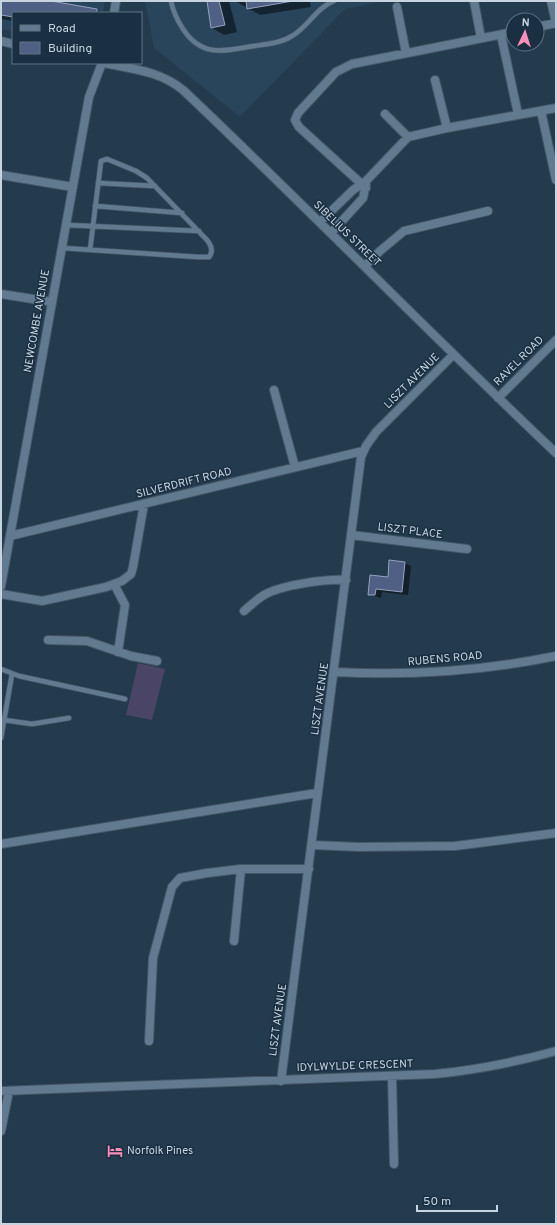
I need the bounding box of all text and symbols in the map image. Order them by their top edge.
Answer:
legend [12,12,142,64]
north arrow [505,12,545,52]
text: N [521,16,530,30]
text: Road [48,21,76,37]
text: Building [48,41,92,57]
street label: SIBELIUS STREET [310,198,384,270]
street label: NEWCOMBE AVENUE [21,268,53,374]
street label: RAVEL ROAD [491,333,547,389]
street label: LISZT AVENUE [381,350,443,412]
street label: SILVERDRIFT ROAD [135,464,233,502]
street label: LISZT PLACE [377,520,443,542]
street label: RUBENS ROAD [407,649,483,669]
street label: LISZT AVENUE [308,662,332,736]
street label: LISZT AVENUE [266,983,290,1057]
street label: IDYLWYLDE CRESCENT [296,1057,414,1075]
hotel icon: Norfolk Pines [106,1142,124,1160]
place label: Norfolk Pines [127,1144,193,1158]
scale bar [417,1187,497,1213]
text: 50 m [423,1194,451,1210]

